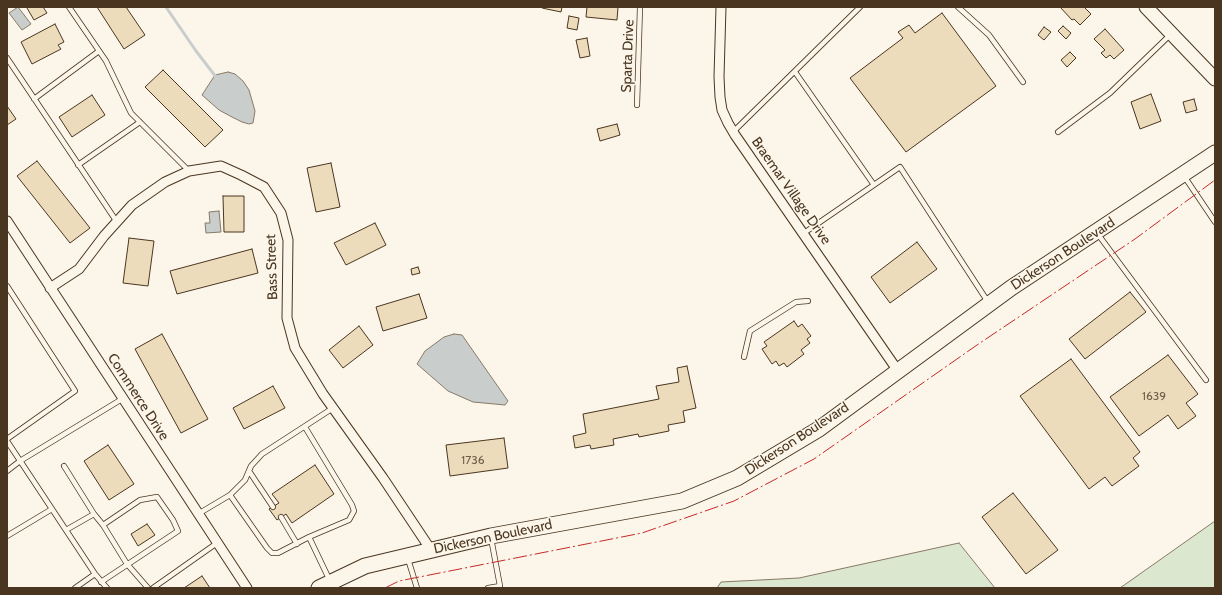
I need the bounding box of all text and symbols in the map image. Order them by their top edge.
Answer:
street label: Sparta Drive [618,19,638,93]
street label: Braemar Village Drive [748,134,834,248]
street label: Dickerson Boulevard [1008,214,1118,294]
street label: Bass Street [262,234,282,300]
street label: Commerce Drive [104,350,172,444]
house number: 1639 [1142,389,1166,403]
street label: Dickerson Boulevard [742,399,852,479]
house number: 1736 [461,453,485,467]
street label: Dickerson Boulevard [432,516,554,558]

